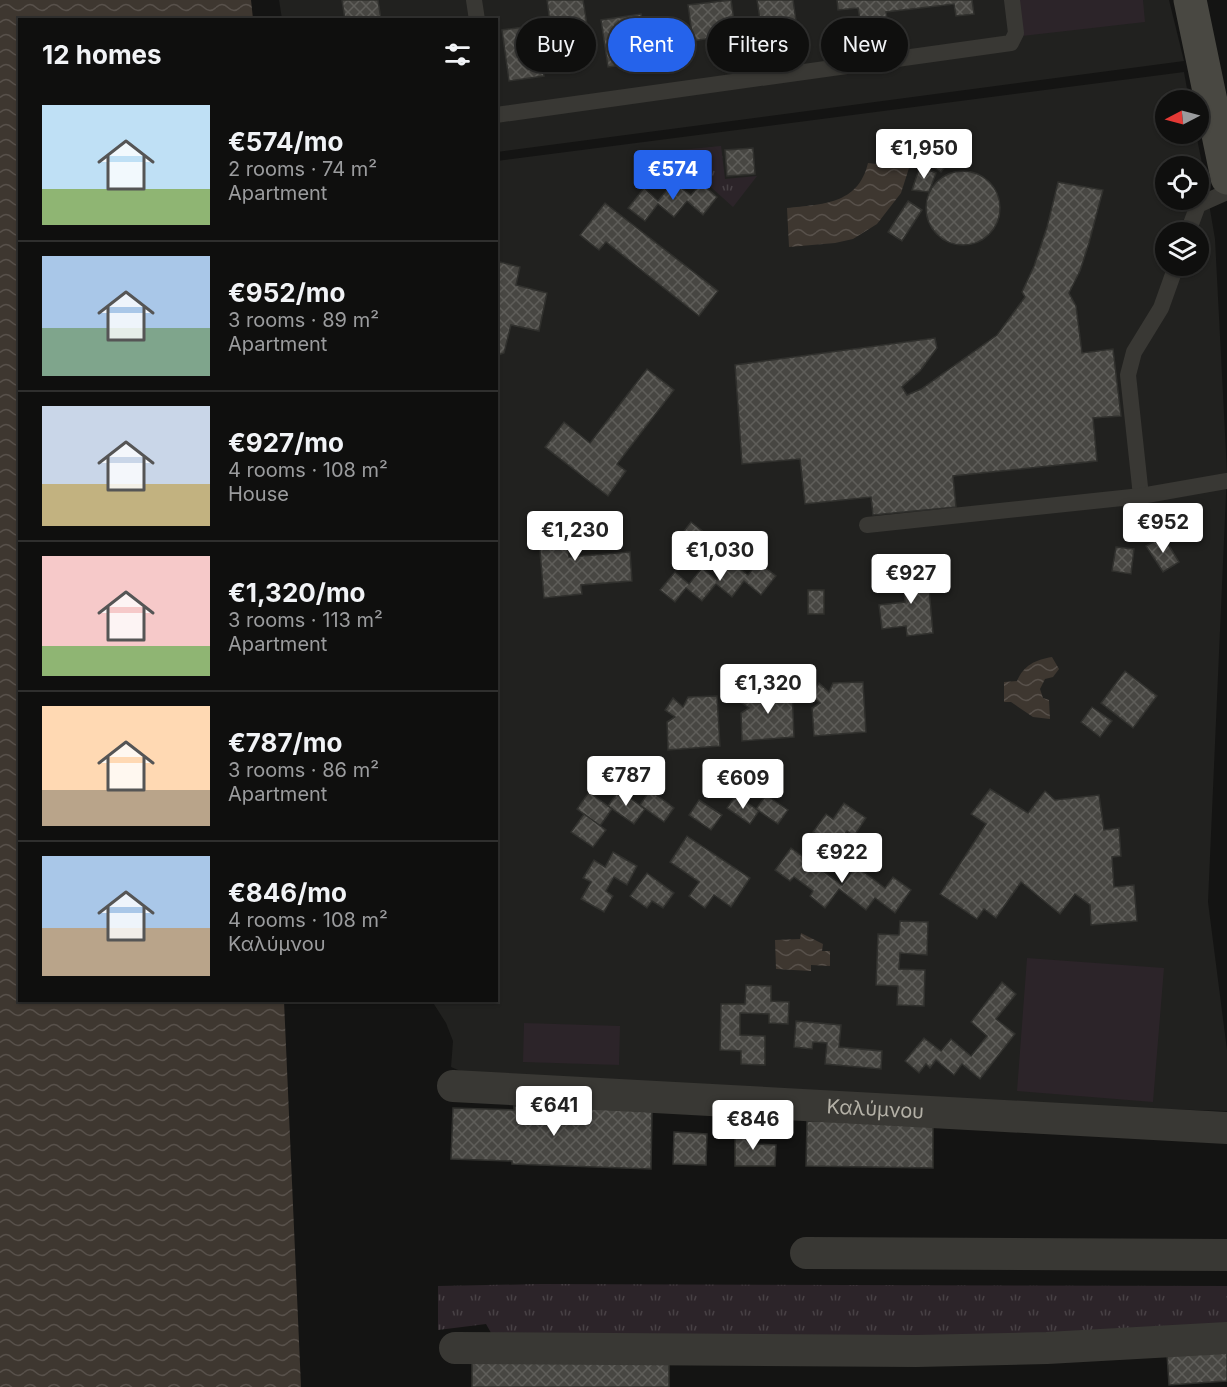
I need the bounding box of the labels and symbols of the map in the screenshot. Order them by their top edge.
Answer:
north arrow [1155,90,1209,144]
pin: €1,950 [875,129,973,180]
pin: €574 [637,150,709,201]
pin: €952 [1127,503,1199,554]
pin: €1,230 [526,511,624,562]
pin: €1,030 [671,531,769,582]
pin: €927 [875,554,947,605]
pin: €1,320 [719,664,817,715]
pin: €787 [590,756,662,807]
pin: €609 [707,759,779,810]
pin: €922 [806,833,878,884]
pin: €641 [518,1086,590,1137]
street label: Καλύμνου [826,1094,925,1124]
pin: €846 [717,1100,789,1151]

